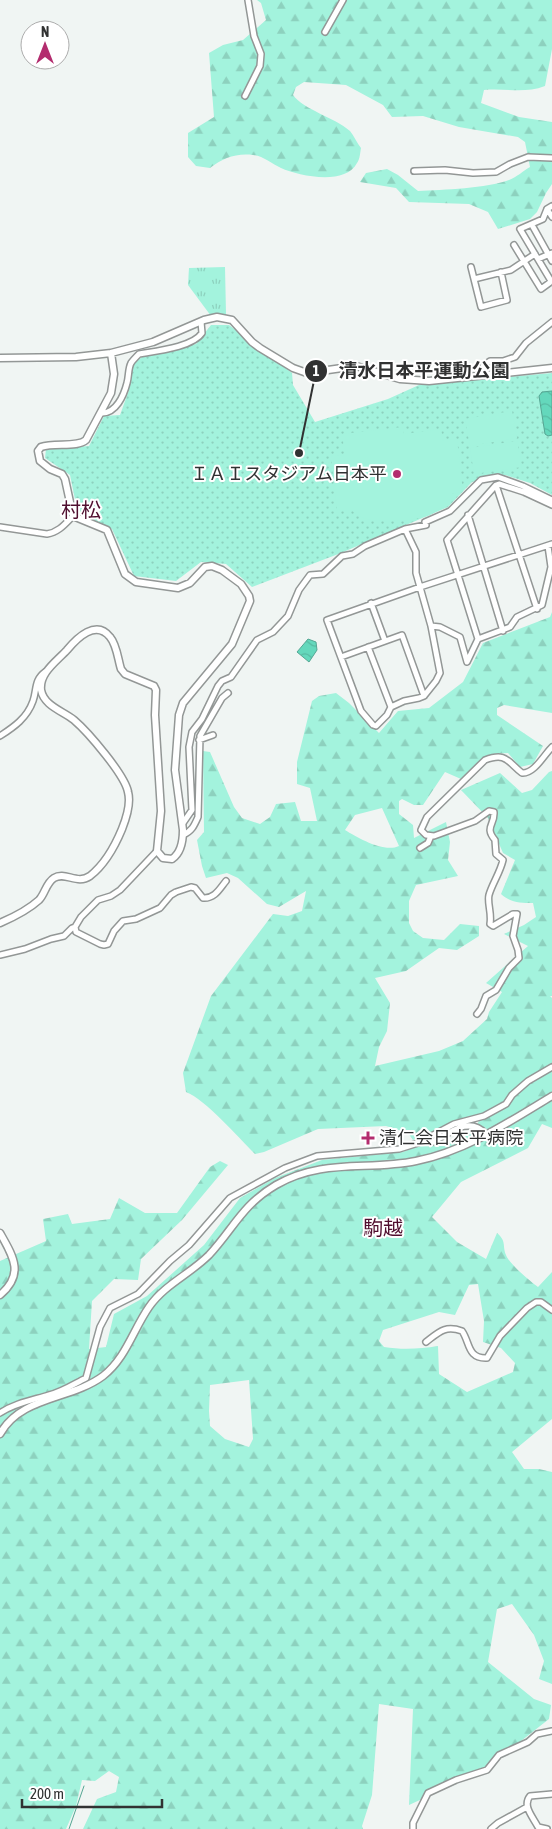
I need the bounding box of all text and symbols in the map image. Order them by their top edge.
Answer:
north arrow [20,20,70,70]
text: N [41,24,49,40]
callout: 清水日本平運動公園 [303,354,519,388]
text: 清水日本平運動公園 [338,359,510,381]
text: 1 [312,362,320,379]
place label: ＩＡＩスタジアム日本平 [190,463,387,484]
marker: ＩＡＩスタジアム日本平 [391,468,403,480]
district label: 村松 [61,498,101,521]
place label: 清仁会日本平病院 [379,1127,523,1148]
marker: 清仁会日本平病院 [361,1131,375,1145]
district label: 駒越 [363,1216,403,1239]
scale bar [22,1776,162,1808]
text: 200 m [30,1785,64,1802]

